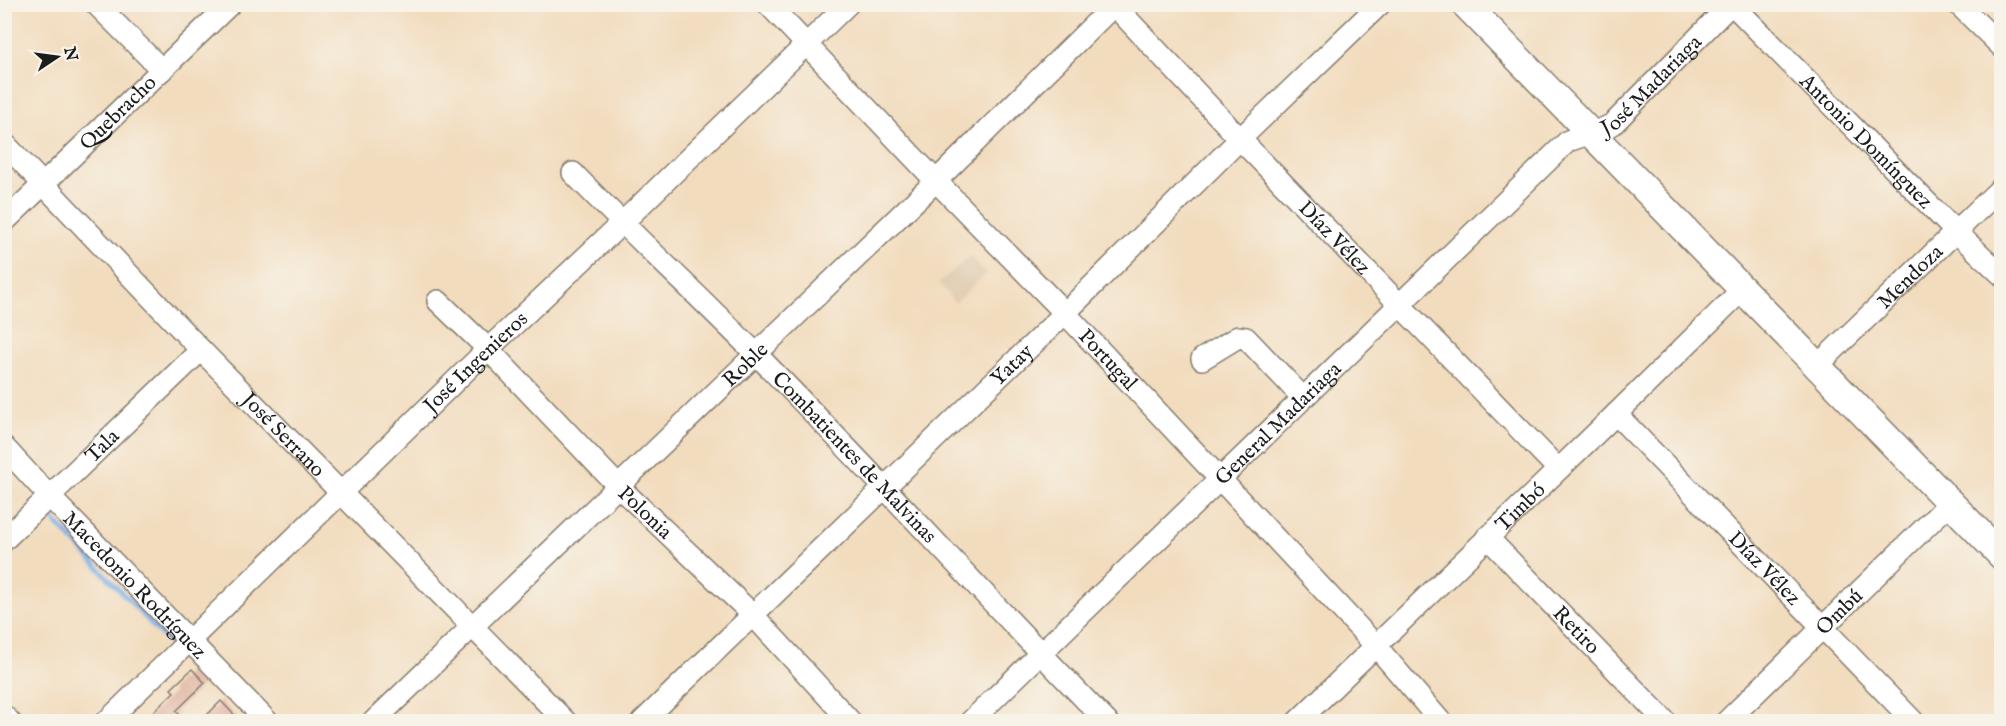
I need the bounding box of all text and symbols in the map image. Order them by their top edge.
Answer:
north arrow [27,27,87,87]
street label: José Madariaga [1595,29,1709,144]
text: N [58,44,81,63]
street label: Antonio Domínguez [1792,68,1938,216]
street label: Quebracho [74,70,163,157]
street label: Díaz Vélez [1292,196,1376,282]
street label: Mendoza [1872,239,1950,316]
street label: José Ingenieros [417,306,534,421]
street label: Portugal [1072,324,1143,397]
street label: Roble [717,337,775,394]
street label: Yatay [985,339,1040,393]
street label: General Madariaga [1210,356,1348,492]
street label: Combatientes de Malvinas [765,366,942,550]
street label: José Serrano [234,386,330,484]
street label: Tala [80,423,127,469]
street label: Timbó [1490,477,1552,538]
street label: Polonia [611,481,678,546]
street label: Macedonio Rodríguez [56,506,212,666]
street label: Díaz Vélez [1722,526,1806,612]
street label: Ombú [1811,583,1869,642]
street label: Retiro [1546,601,1605,661]

